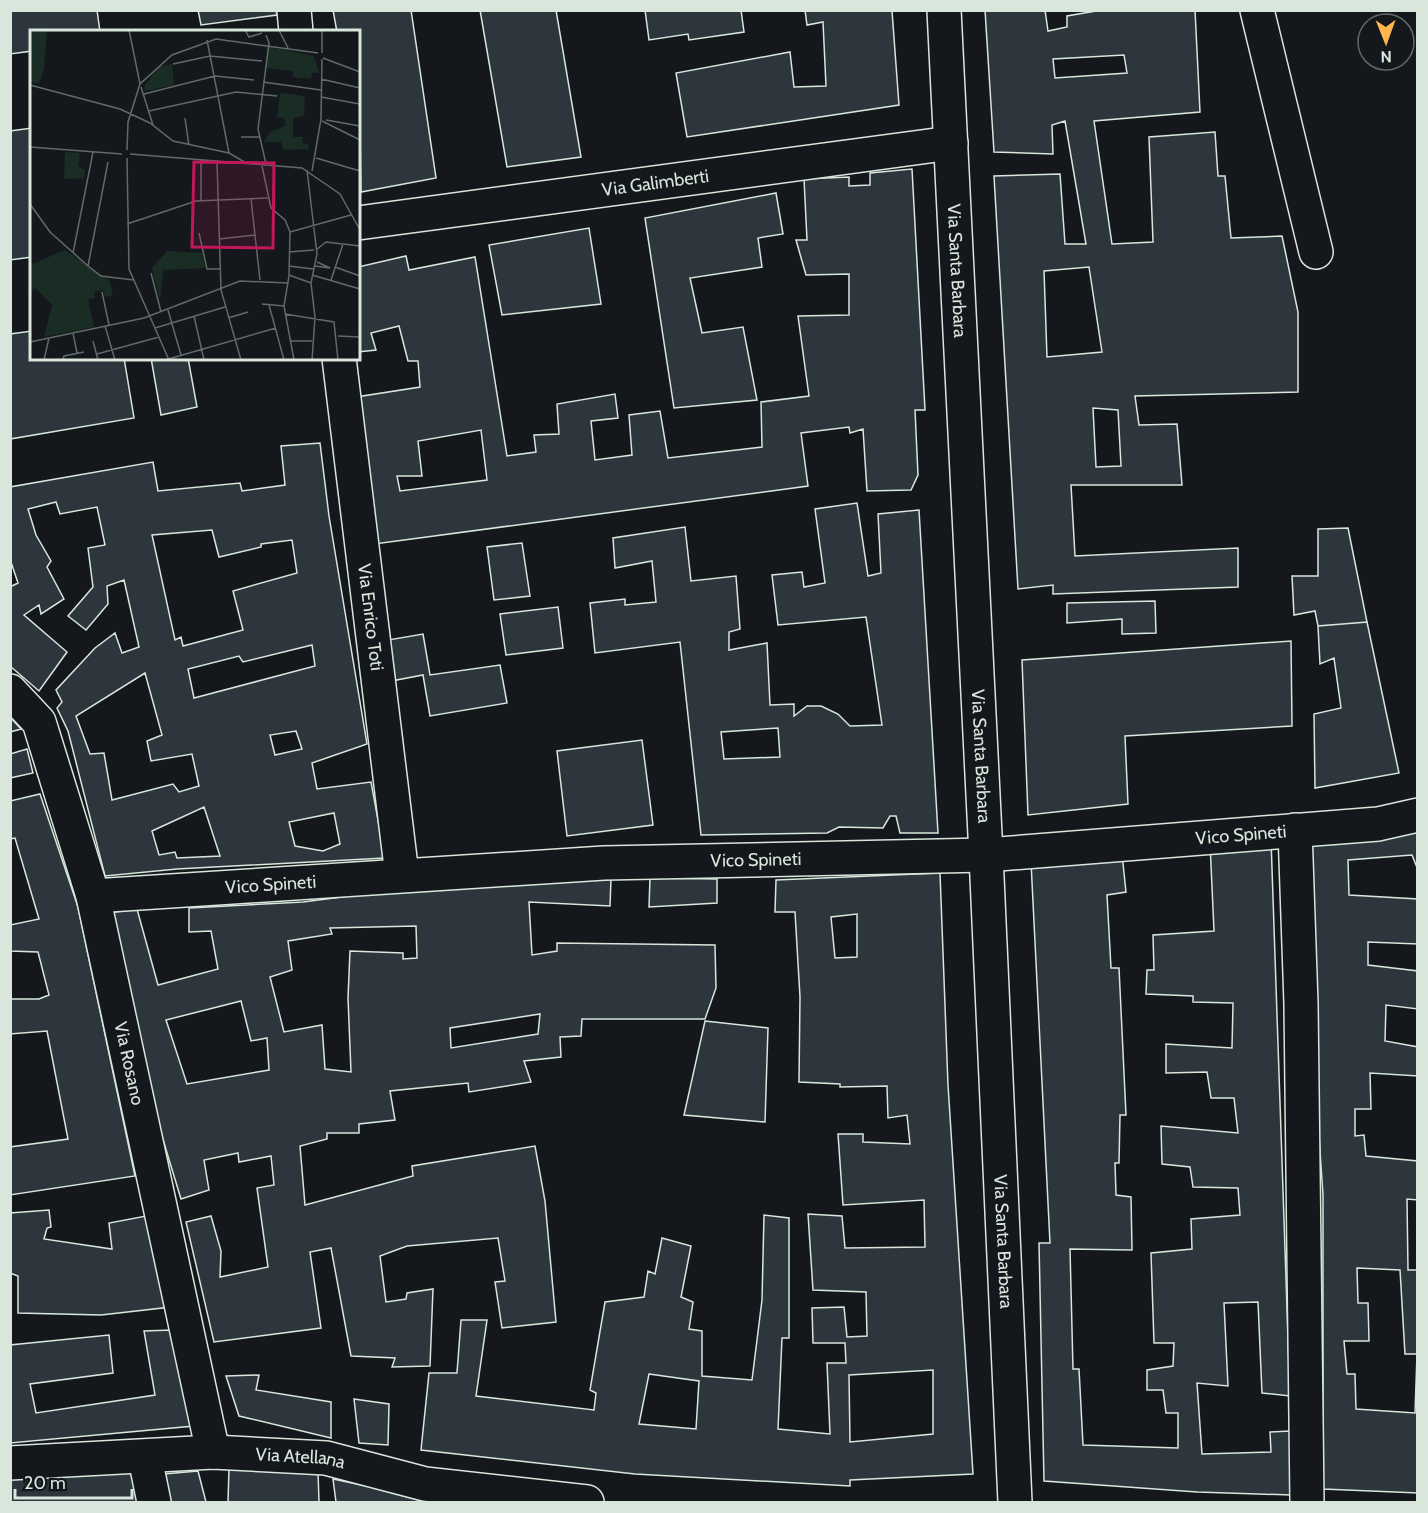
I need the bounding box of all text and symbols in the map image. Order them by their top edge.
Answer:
north arrow [1356,12,1416,72]
inset map [30,30,360,360]
text: N [1380,47,1392,66]
street label: Via Galimberti [600,165,710,201]
street label: Via Santa Barbara [943,203,971,339]
street label: Via Enrico Toti [353,562,388,672]
street label: Via Santa Barbara [967,689,995,824]
street label: Vico Spineti [1195,820,1287,849]
street label: Vico Spineti [710,848,802,872]
street label: Vico Spineti [224,871,317,898]
street label: Via Rosano [109,1020,149,1107]
street label: Via Santa Barbara [989,1174,1017,1309]
street label: Via Atellana [255,1443,348,1474]
scale bar [15,1462,132,1500]
text: 20 m [24,1472,66,1494]

